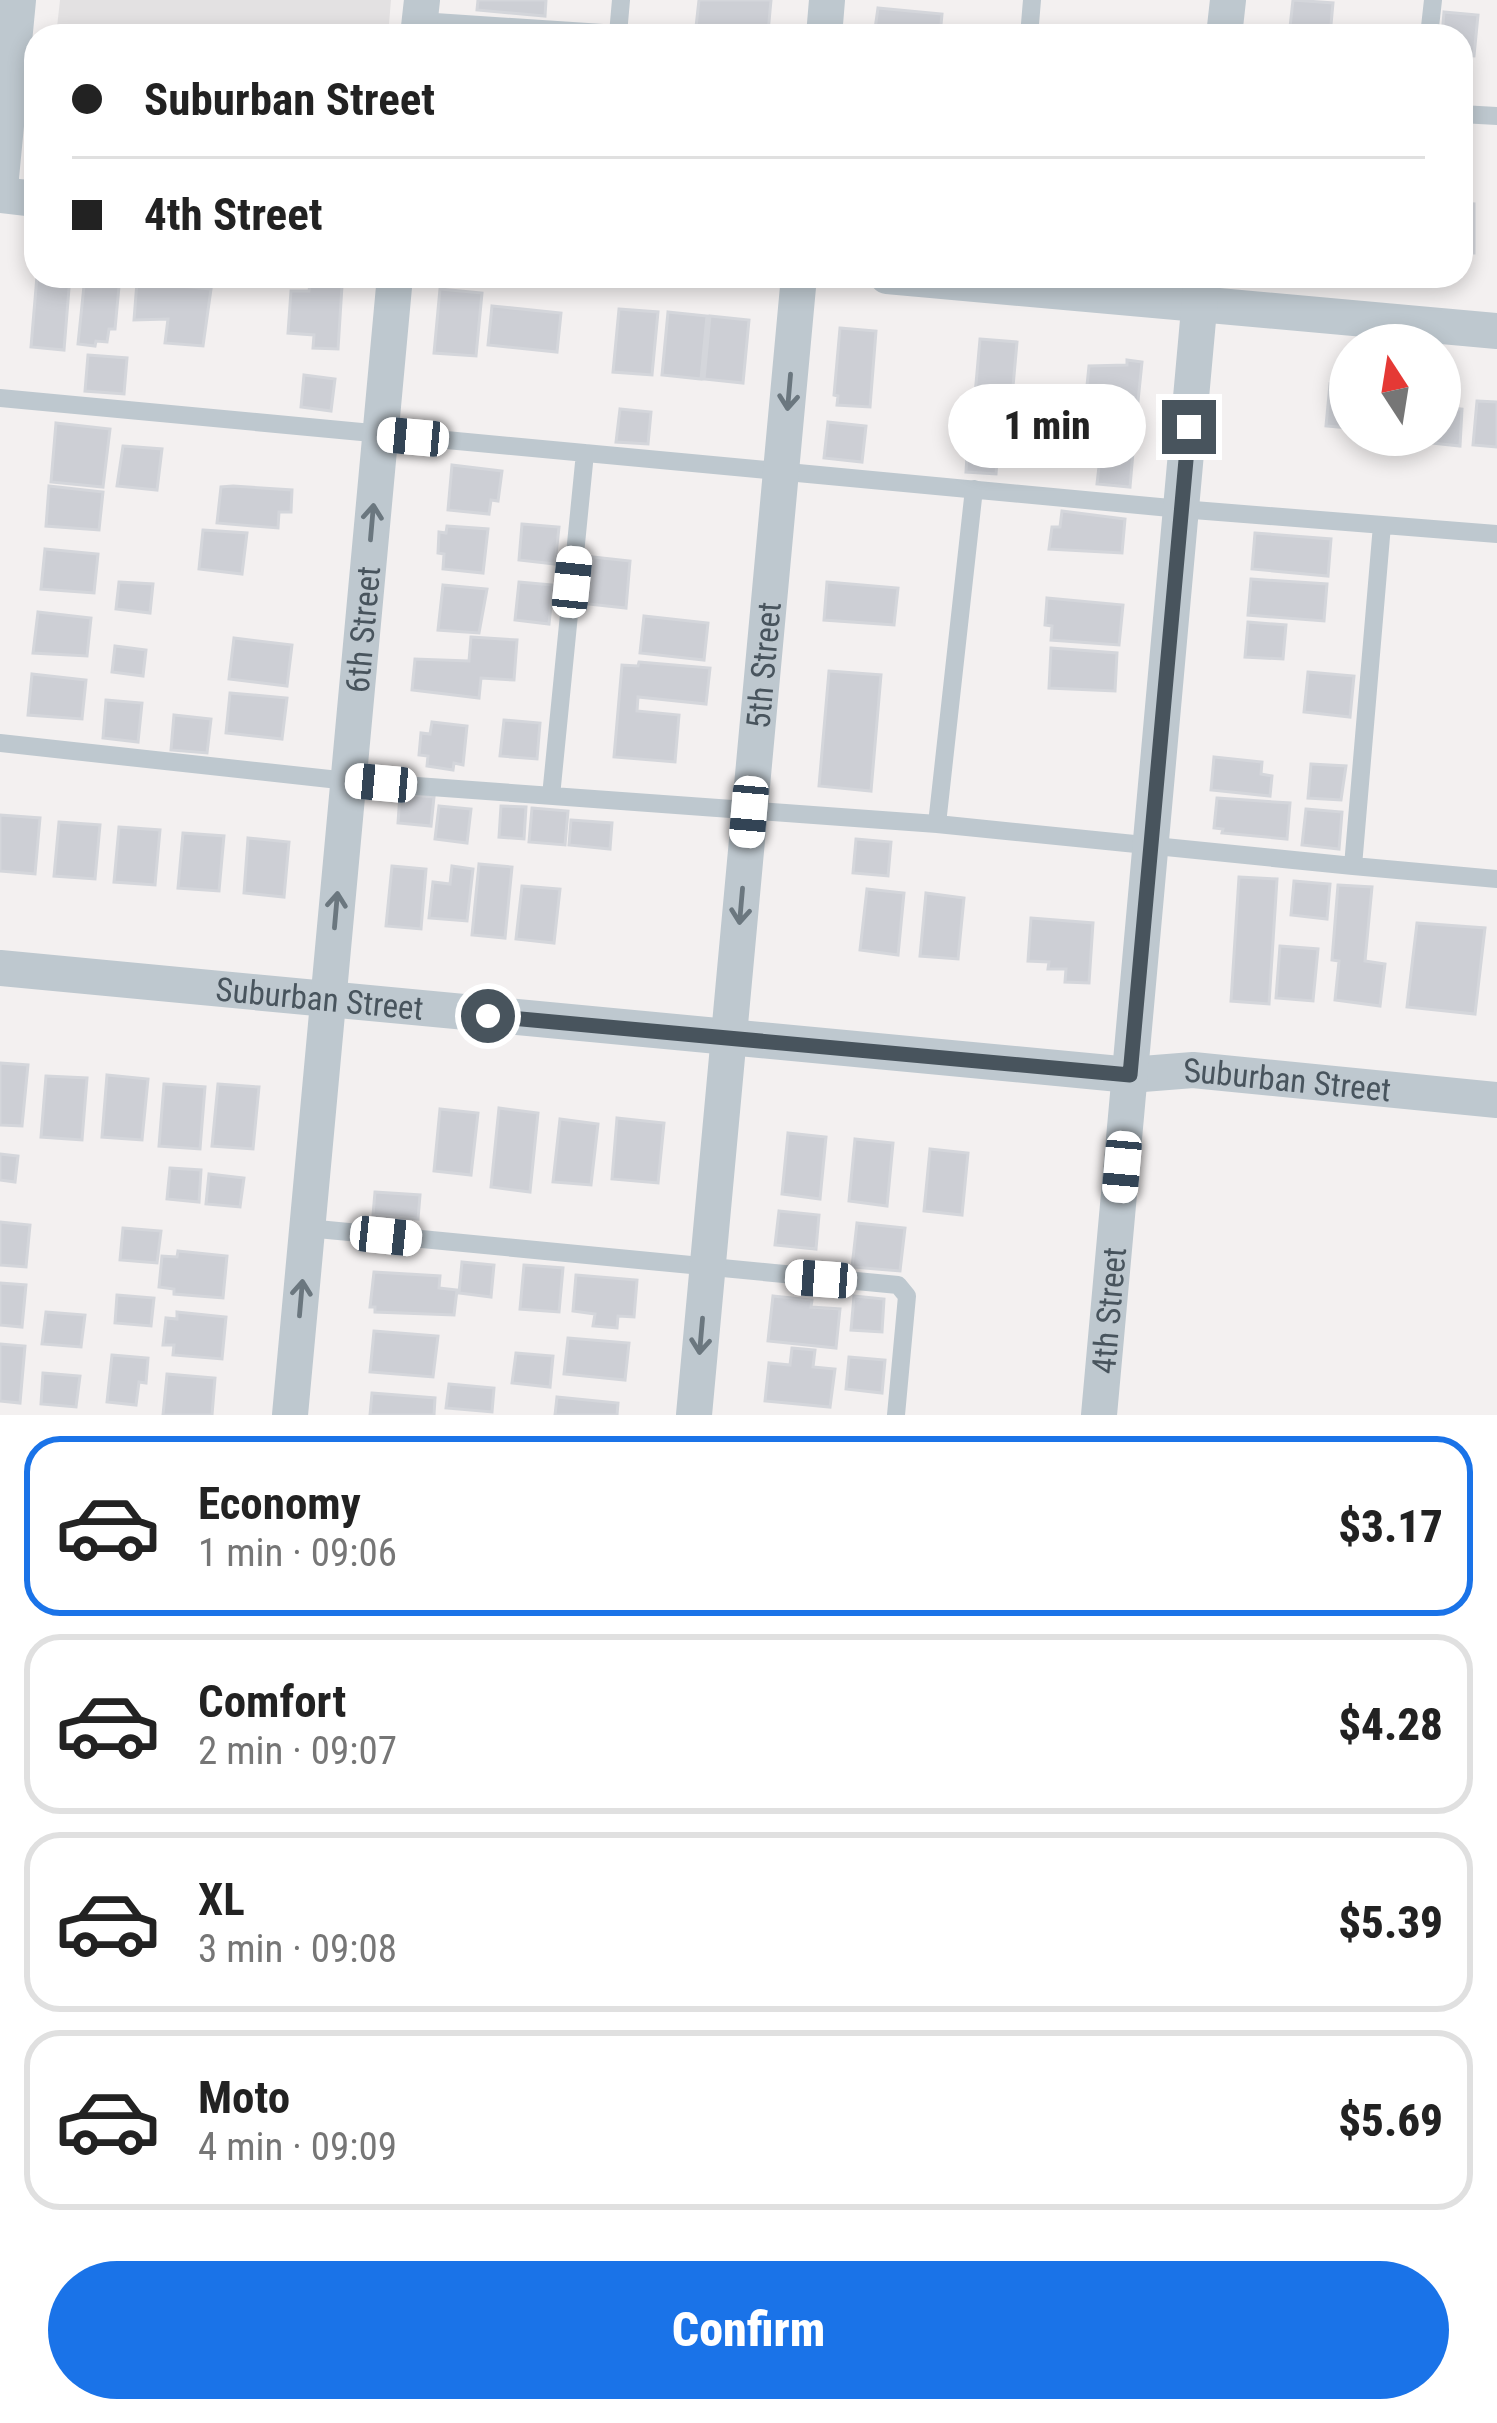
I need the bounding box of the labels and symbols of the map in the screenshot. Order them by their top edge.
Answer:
north arrow [1329,324,1461,456]
one-way arrow [777,372,800,411]
callout: 1 min [949,385,1147,469]
route end [1162,400,1216,454]
car [376,416,450,458]
one-way arrow [361,503,384,542]
car [550,544,594,620]
street label: 6th Street [338,564,388,694]
street label: 5th Street [738,600,789,730]
car [344,762,418,804]
car [728,775,770,849]
one-way arrow [729,886,752,925]
one-way arrow [325,891,348,930]
street label: Suburban Street [214,970,425,1028]
route start [461,989,515,1043]
street label: Suburban Street [1182,1050,1393,1109]
car [1101,1130,1143,1204]
car [348,1214,424,1258]
street label: 4th Street [1084,1246,1134,1375]
car [784,1259,858,1299]
one-way arrow [290,1280,313,1319]
one-way arrow [689,1316,712,1355]

